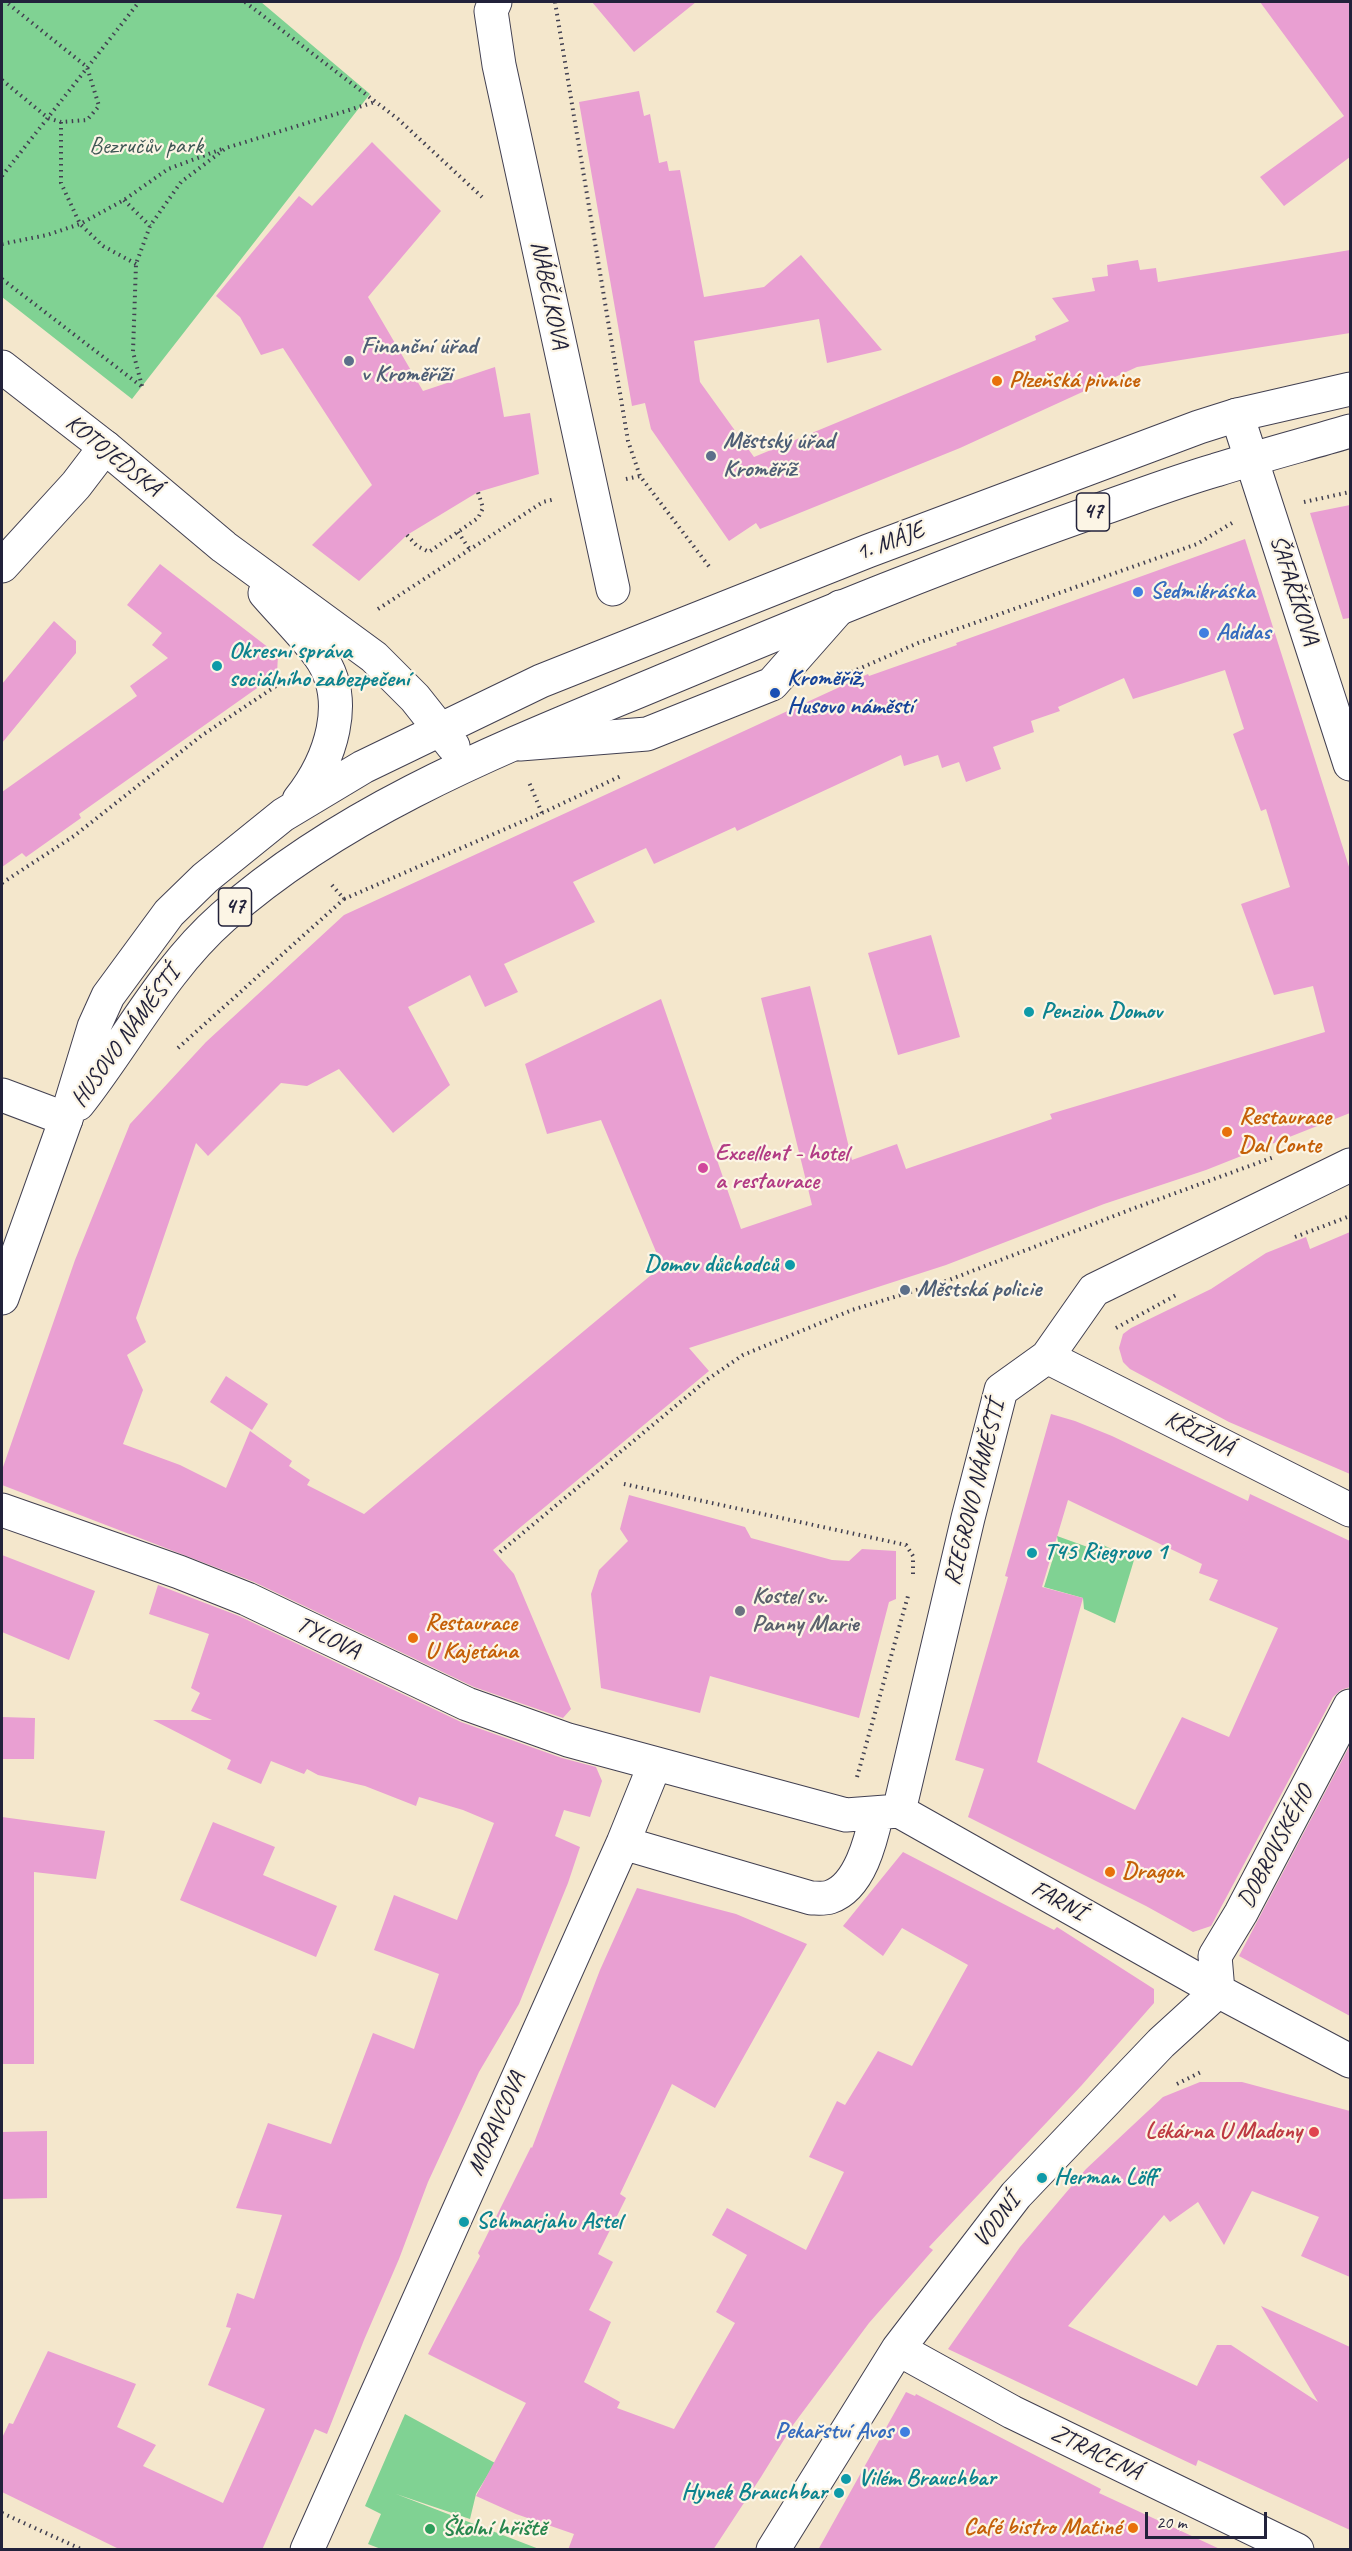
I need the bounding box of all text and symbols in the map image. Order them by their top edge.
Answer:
park label: Bezručův park [89,133,203,161]
street label: NÁBĚLKOVA [524,239,574,351]
place label: Finanční úřad v Kroměříži [361,333,477,389]
marker: Finanční úřad v Kroměříži [342,354,356,368]
place label: Plzeňská pivnice [1009,367,1139,395]
marker: Plzeňská pivnice [990,374,1004,388]
street label: KOTOJEDSKÁ [59,409,167,503]
place label: Městský úřad Kroměříž [723,428,834,484]
marker: Městský úřad Kroměříž [704,449,718,463]
road number: 47 [1076,493,1110,531]
street label: 1. MÁJE [852,516,928,568]
street label: ŠAFAŘÍKOVA [1263,532,1325,648]
place label: Sedmikráska [1150,578,1255,606]
marker: Sedmikráska [1131,585,1145,599]
place label: Adidas [1216,619,1271,647]
marker: Adidas [1197,626,1211,640]
place label: Okresní správa sociálního zabezpečení [229,638,409,694]
marker: Okresní správa sociálního zabezpečení [210,659,224,673]
place label: Kroměříž, Husovo náměstí [787,665,913,721]
marker: Kroměříž, Husovo náměstí [768,686,782,700]
road number: 47 [218,888,252,926]
street label: HUSOVO NÁMĚSTÍ [65,961,187,1113]
place label: Penzion Domov [1041,998,1162,1026]
marker: Penzion Domov [1022,1005,1036,1019]
place label: Restaurace Dal Conte [1239,1104,1331,1160]
marker: Restaurace Dal Conte [1220,1125,1234,1139]
place label: Excellent - hotel a restaurace [715,1140,848,1196]
marker: Excellent - hotel a restaurace [696,1161,710,1175]
place label: Domov důchodců [645,1251,778,1279]
marker: Domov důchodců [783,1258,797,1272]
place label: Městská policie [917,1276,1041,1304]
marker: Městská policie [898,1283,912,1297]
street label: RIEGROVO NÁMĚSTÍ [938,1398,1012,1588]
street label: KŘIŽNÁ [1160,1405,1238,1463]
place label: T45 Riegrovo 1 [1044,1539,1167,1567]
marker: T45 Riegrovo 1 [1025,1546,1039,1560]
place label: Kostel sv. Panny Marie [752,1583,859,1639]
marker: Kostel sv. Panny Marie [733,1604,747,1618]
street label: TYLOVA [291,1610,365,1666]
place label: Restaurace U Kajetána [425,1610,518,1666]
marker: Restaurace U Kajetána [406,1631,420,1645]
street label: DOBROVSKÉHO [1232,1781,1320,1913]
place label: Dragon [1122,1858,1184,1886]
marker: Dragon [1103,1865,1117,1879]
street label: FARNÍ [1026,1875,1090,1927]
street label: MORAVCOVA [462,2068,532,2180]
place label: Lékárna U Madony [1145,2118,1302,2146]
marker: Lékárna U Madony [1307,2125,1321,2139]
place label: Herman Löff [1054,2164,1156,2192]
marker: Herman Löff [1035,2171,1049,2185]
street label: VODNÍ [967,2188,1027,2254]
place label: Schmarjahu Astel [476,2208,622,2236]
marker: Schmarjahu Astel [457,2215,471,2229]
place label: Pekařství Avos [775,2418,893,2446]
street label: ZTRACENÁ [1046,2419,1146,2487]
marker: Pekařství Avos [898,2425,912,2439]
place label: Vilém Brauchbar [858,2465,996,2493]
marker: Vilém Brauchbar [839,2472,853,2486]
place label: Hynek Brauchbar [681,2479,827,2507]
marker: Hynek Brauchbar [832,2486,846,2500]
scale bar [1148,2500,1270,2538]
text: 20 m [1156,2511,1187,2533]
place label: Café bistro Matiné [964,2514,1121,2542]
place label: Školní hřiště [442,2515,546,2543]
marker: Café bistro Matiné [1126,2521,1140,2535]
marker: Školní hřiště [423,2522,437,2536]

